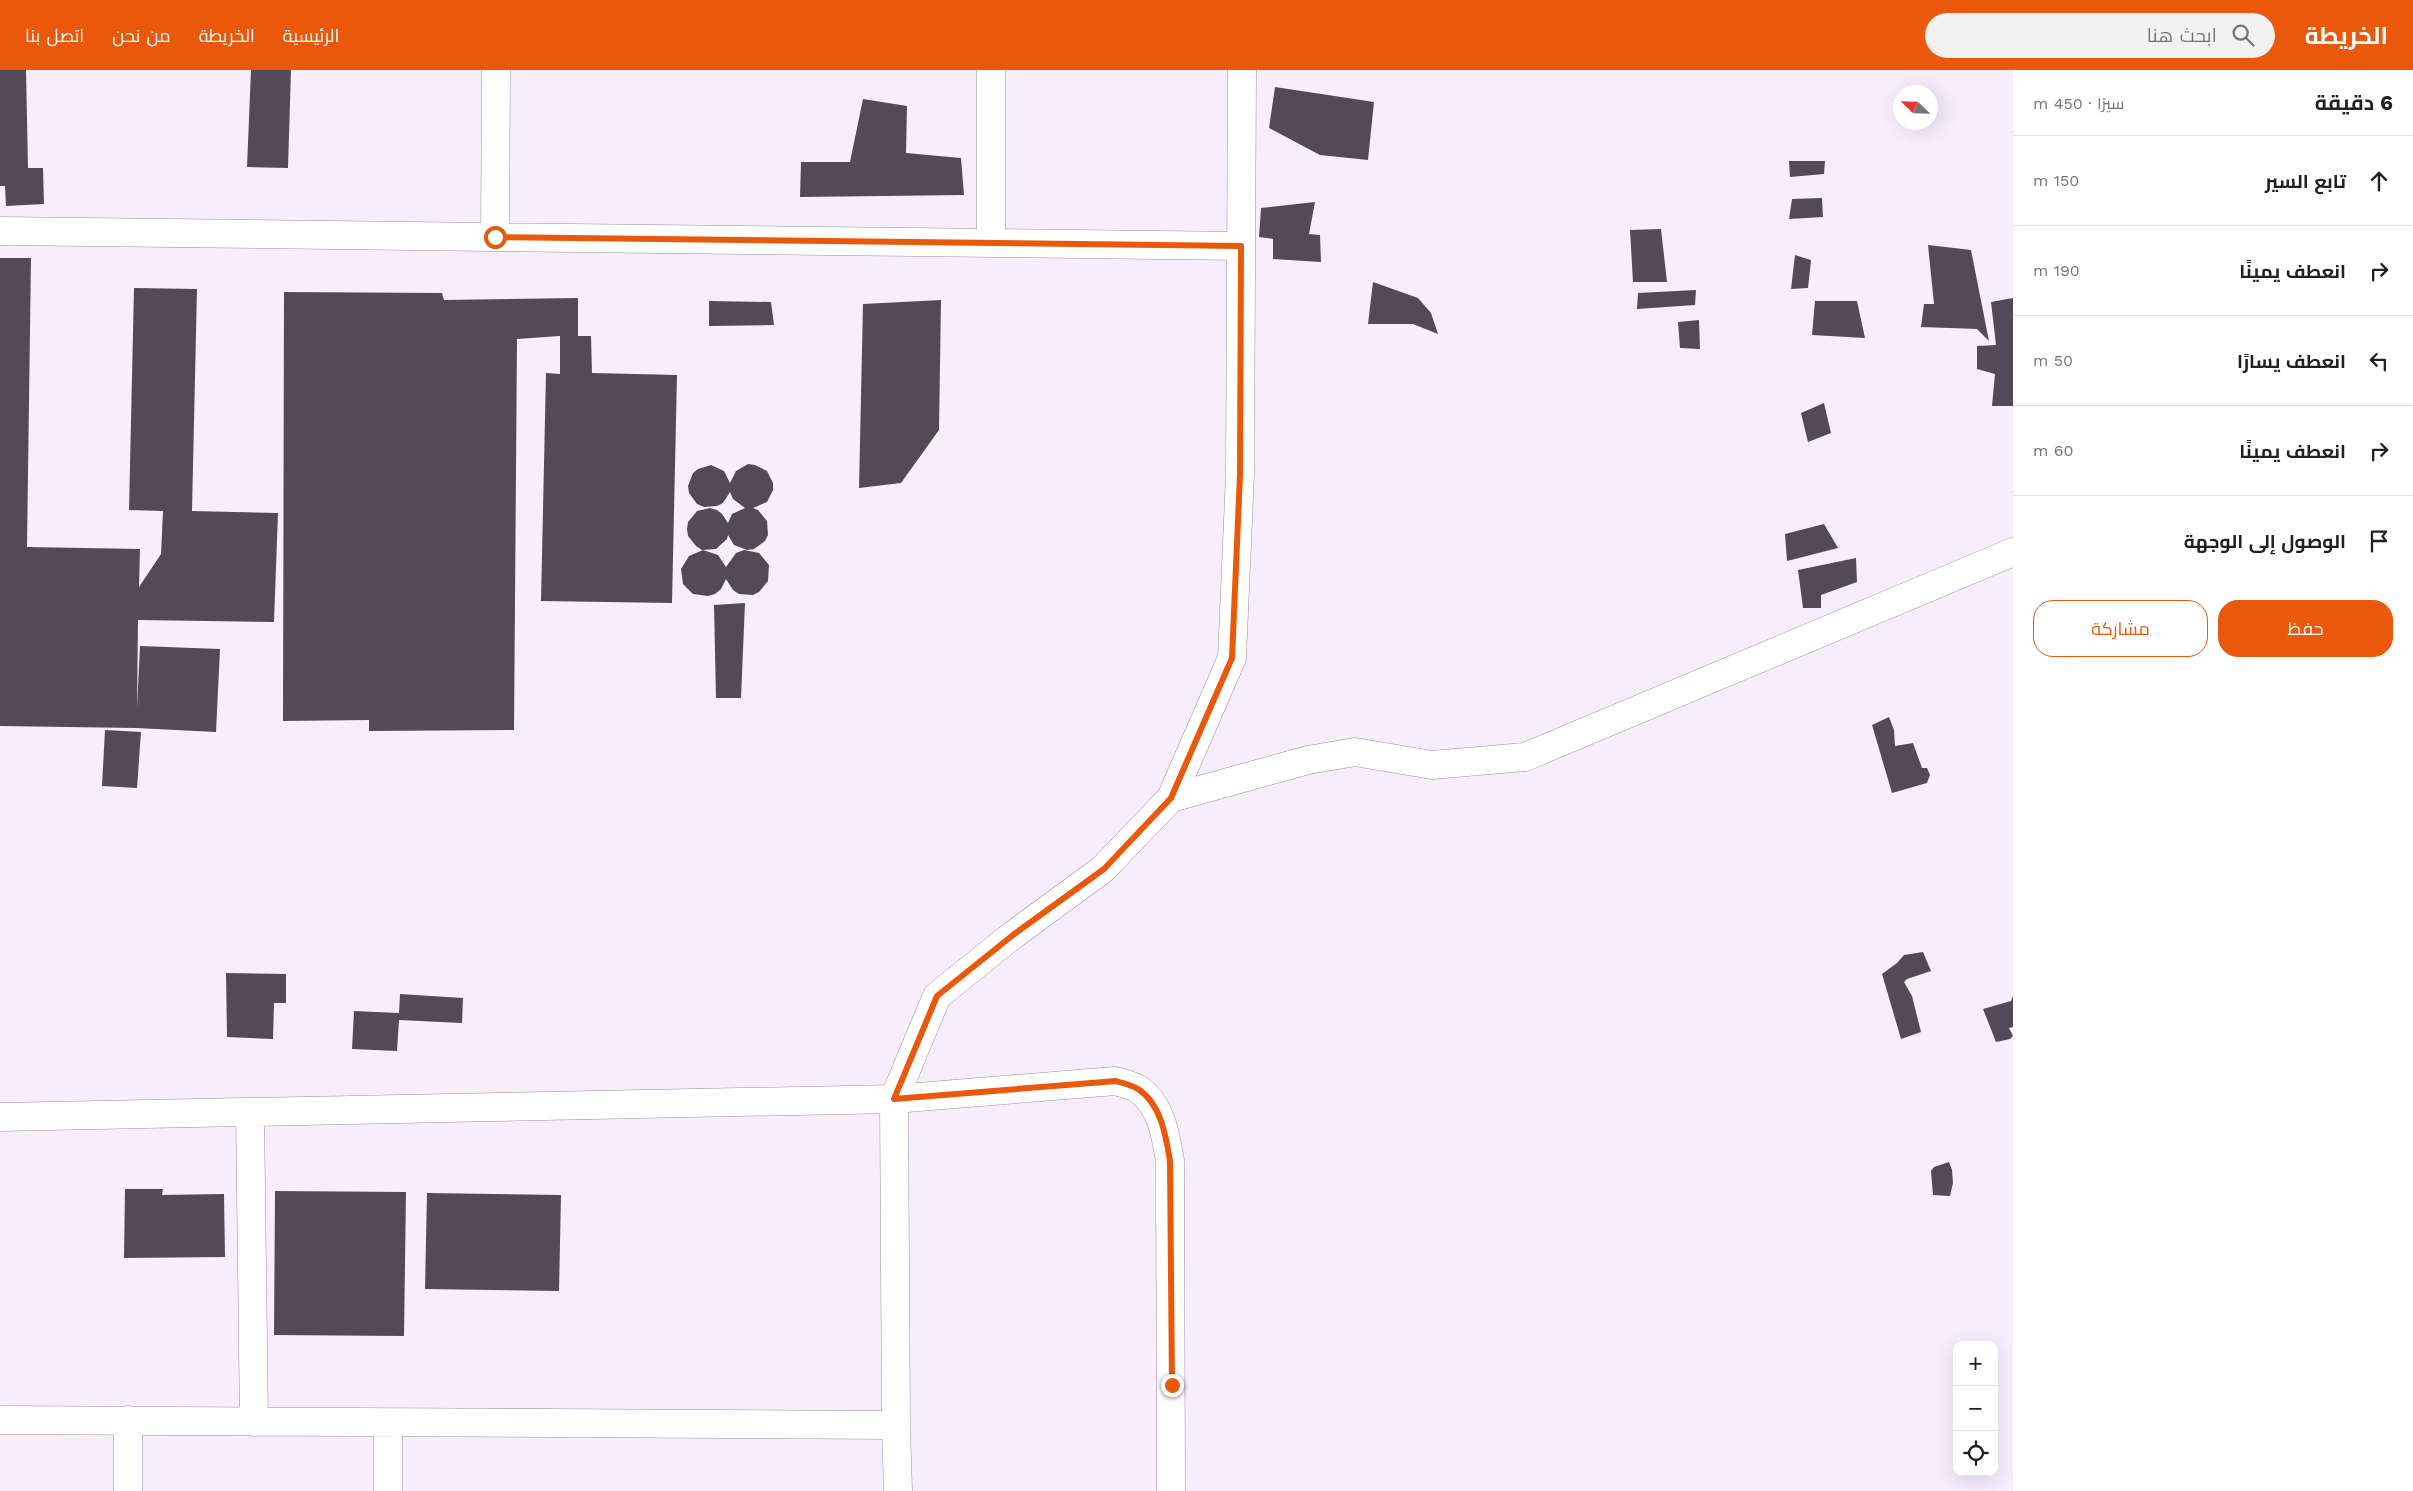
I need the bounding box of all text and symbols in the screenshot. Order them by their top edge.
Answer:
search box [1925,13,2275,58]
icon: search [2229,21,2257,49]
text: الخريطة [2305,22,2388,50]
text: ابحث هنا [2147,24,2217,47]
text: اتصل بنا [25,25,84,46]
text: من نحن [112,25,171,46]
text: الخريطة [199,25,255,46]
text: الرئيسية [283,25,339,46]
north arrow [1893,85,1938,130]
text: 6 دقيقة [2315,90,2393,115]
text: سيرًا · 450 m [2033,94,2124,113]
icon: ahead [2365,167,2393,195]
text: تابع السير [2265,170,2346,193]
text: 150 m [2033,171,2079,190]
route start [484,226,507,249]
icon: right [2365,257,2393,285]
text: انعطف يمينًا [2239,260,2346,283]
text: 190 m [2033,261,2080,280]
icon: left [2365,347,2393,375]
text: انعطف يسارًا [2237,350,2346,373]
text: 50 m [2033,351,2073,370]
icon: right [2365,437,2393,465]
text: انعطف يمينًا [2239,440,2346,463]
text: 60 m [2033,441,2073,460]
icon: arrive [2365,527,2393,555]
text: الوصول إلى الوجهة [2184,530,2346,553]
button: مشاركة [2033,600,2208,657]
button: حفظ [2218,600,2393,657]
map controls [1953,1341,1998,1476]
button: + [1953,1341,1998,1386]
route end [1161,1374,1184,1397]
button: − [1953,1386,1998,1431]
button: locate [1953,1431,1998,1476]

